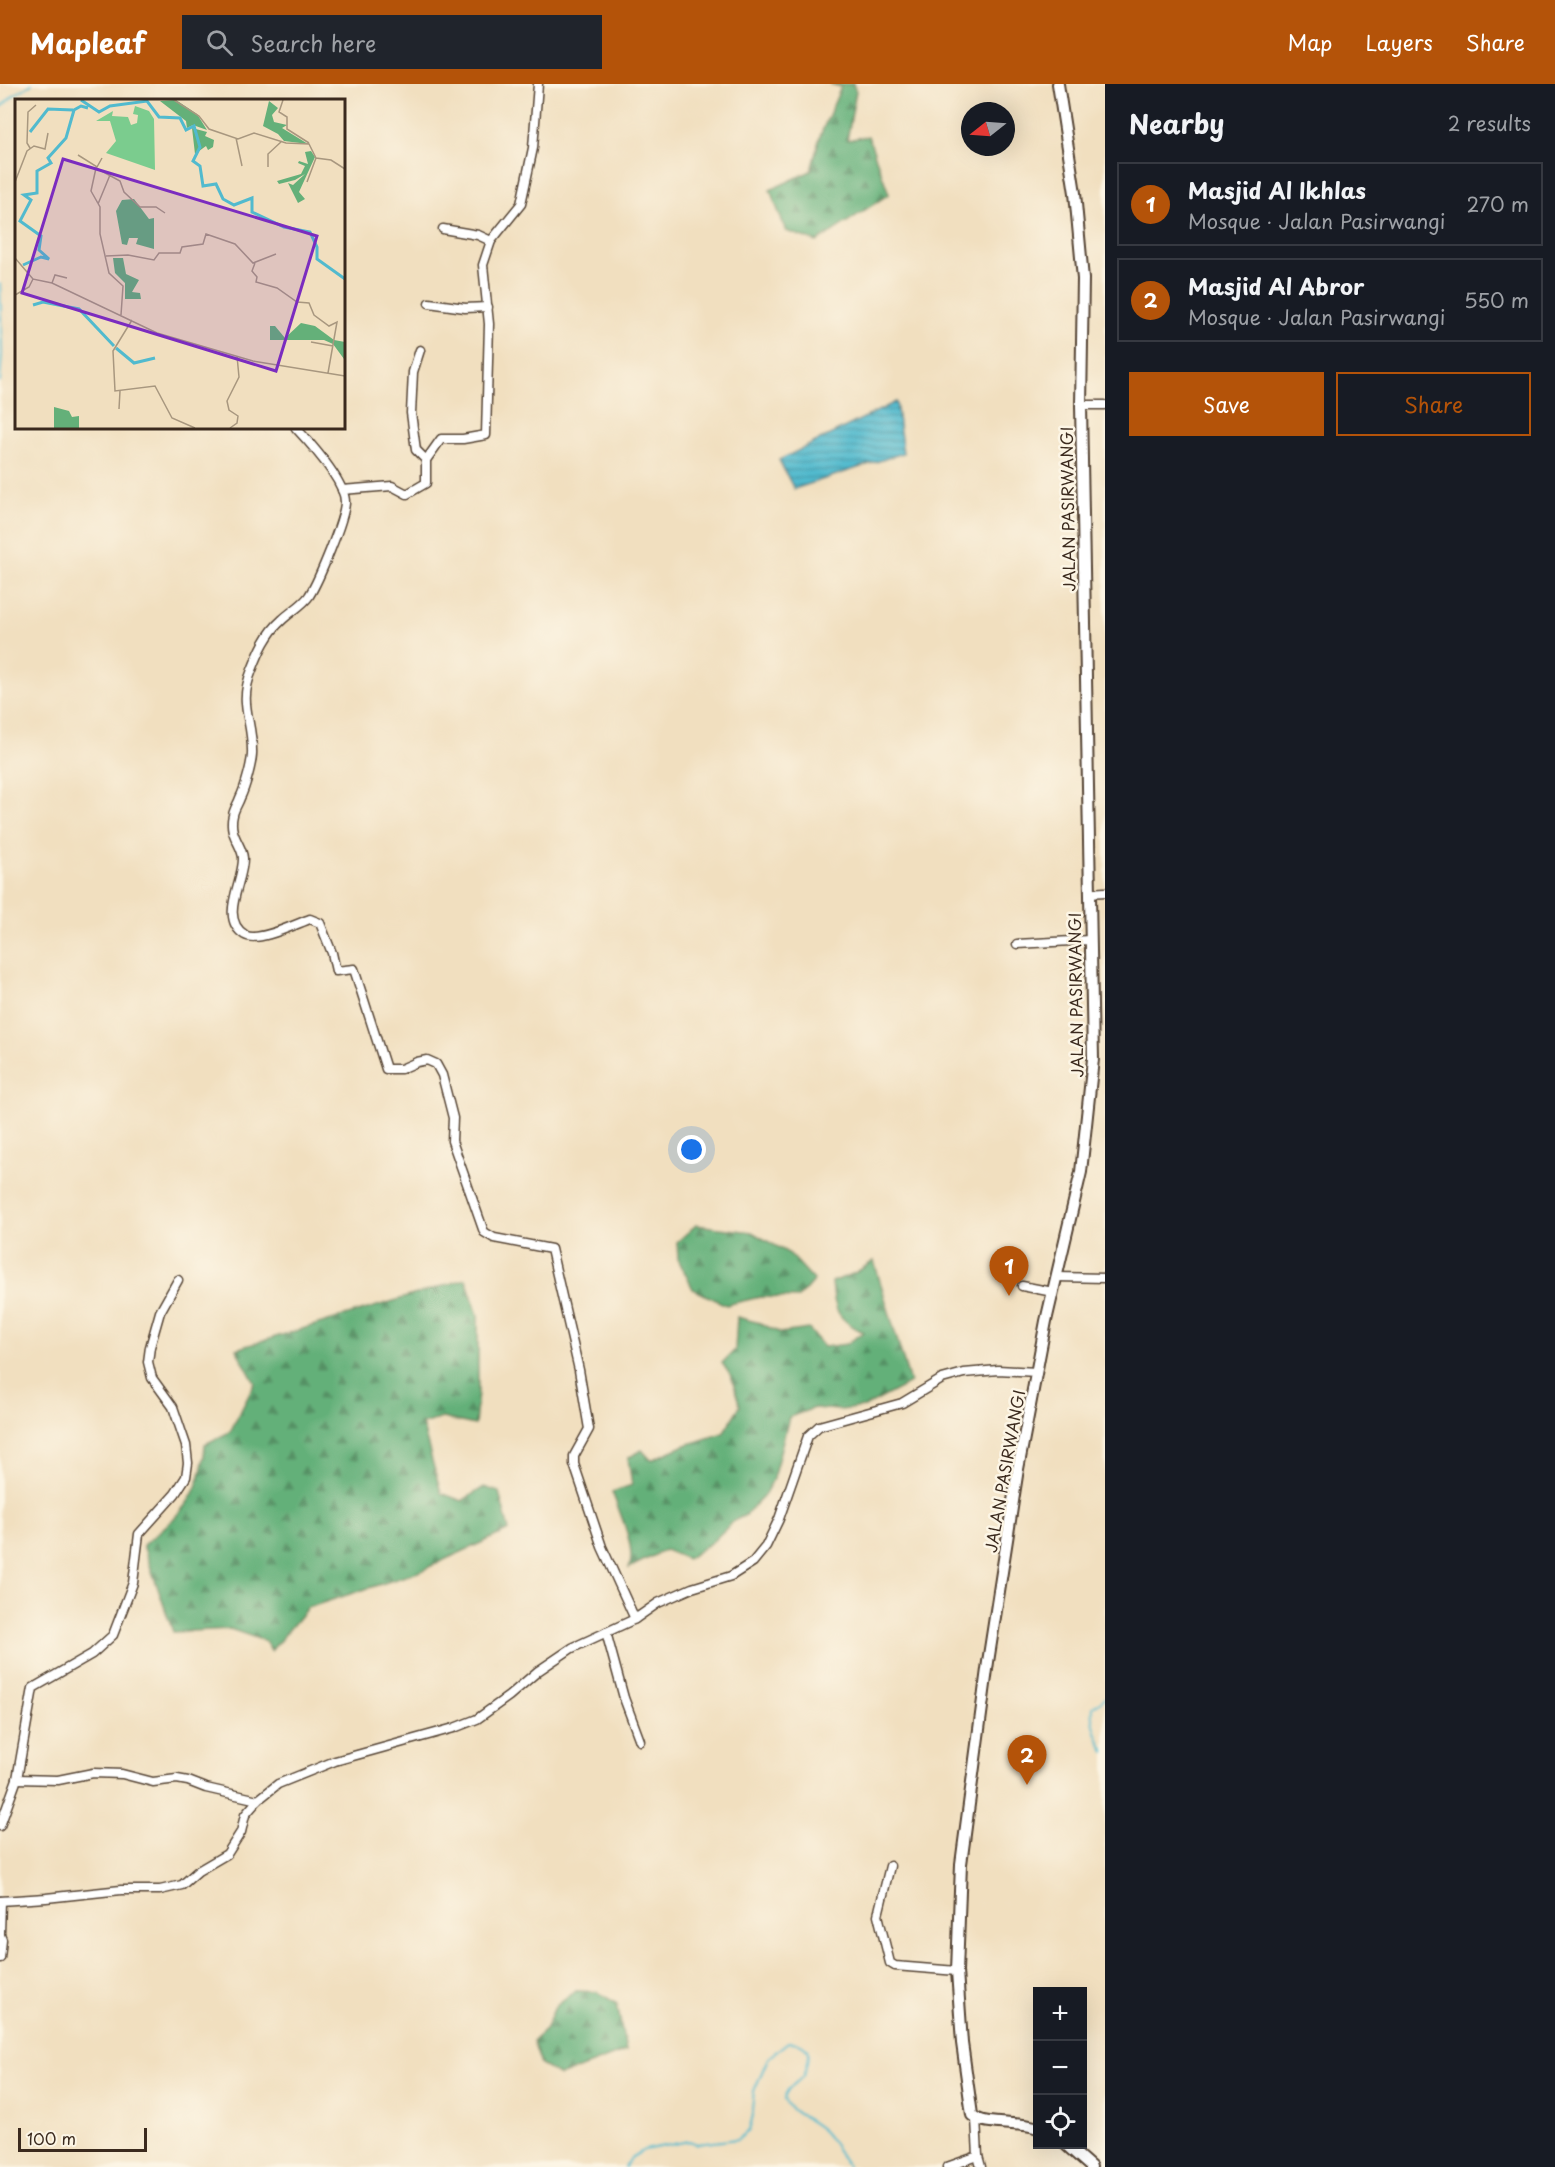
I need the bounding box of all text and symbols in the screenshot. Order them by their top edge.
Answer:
search box [182,15,602,69]
text: Mapleaf [30,21,146,64]
icon: search [203,26,236,59]
text: Search here [251,26,376,59]
text: Map [1288,26,1332,58]
text: Layers [1365,26,1433,58]
text: Share [1466,26,1525,58]
inset map [15,99,345,429]
north arrow [961,102,1015,156]
text: Nearby [1129,104,1224,143]
text: 2 results [1448,108,1531,138]
text: Masjid Al Ikhlas [1188,173,1366,206]
text: 1 [1146,189,1155,219]
text: 270 m [1466,189,1529,219]
text: Mosque · Jalan Pasirwangi [1188,206,1445,236]
text: Masjid Al Abror [1188,269,1364,302]
text: 2 [1143,285,1158,315]
text: 550 m [1464,285,1529,315]
text: Mosque · Jalan Pasirwangi [1188,302,1445,332]
button: Save [1129,372,1324,436]
button: Share [1336,372,1531,436]
street label: JALAN PASIRWANGI [1054,426,1080,592]
street label: JALAN PASIRWANGI [1062,912,1088,1078]
your location [677,1135,706,1164]
pin: 1 [990,1246,1028,1296]
street label: JALAN PASIRWANGI [978,1388,1030,1554]
pin: 2 [1008,1736,1046,1785]
map controls [1033,1987,1087,2149]
button: + [1033,1987,1087,2041]
button: − [1033,2041,1087,2095]
button: locate [1033,2095,1087,2149]
scale bar [18,2125,147,2152]
text: 100 m [27,2126,76,2150]

